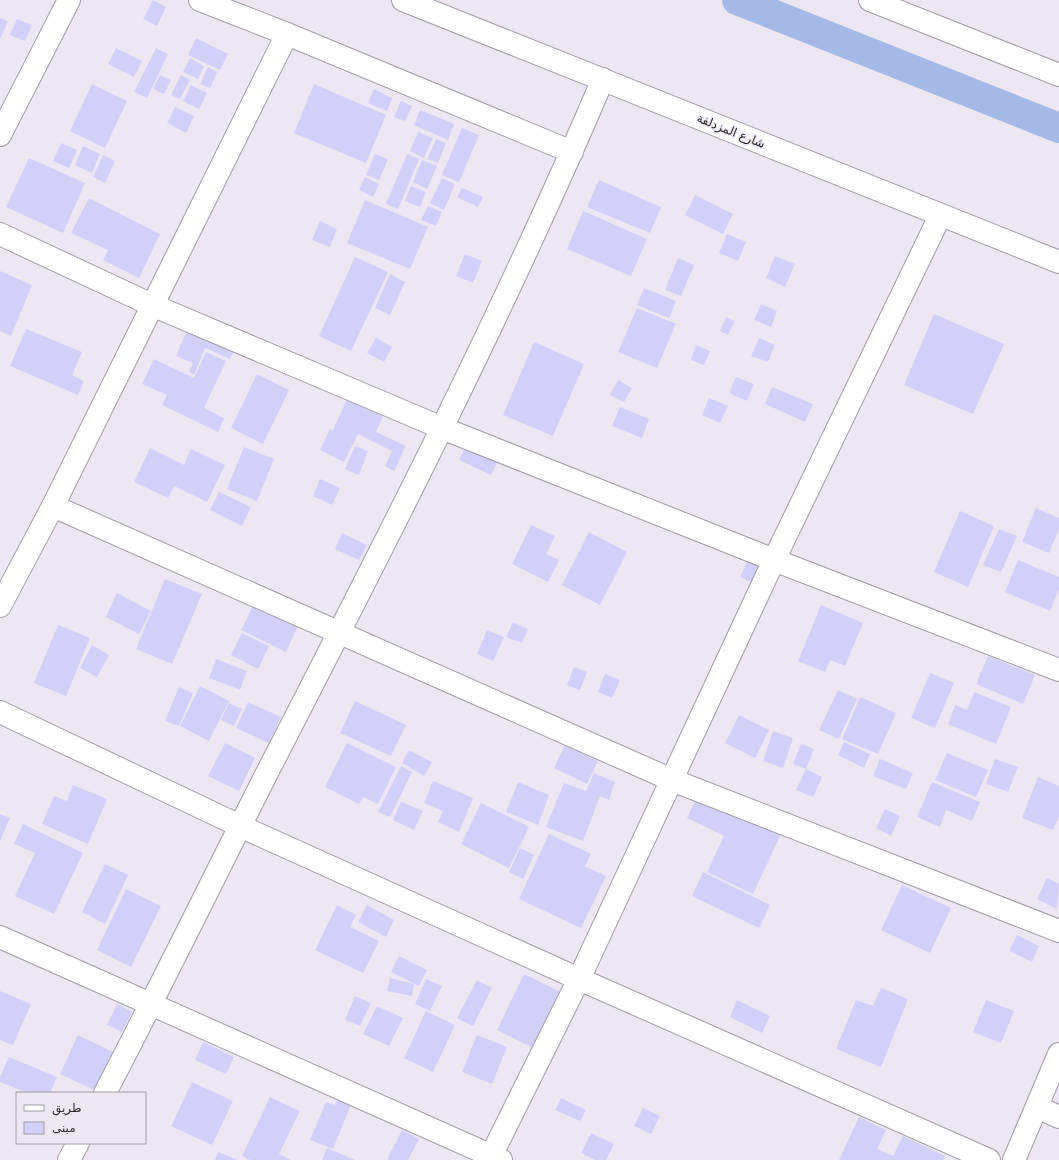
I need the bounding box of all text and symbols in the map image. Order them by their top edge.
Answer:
street label: شارع المزدلفة [694,111,767,152]
legend [16,1092,146,1144]
text: طريق [52,1101,82,1116]
text: مبنى [52,1121,76,1135]

